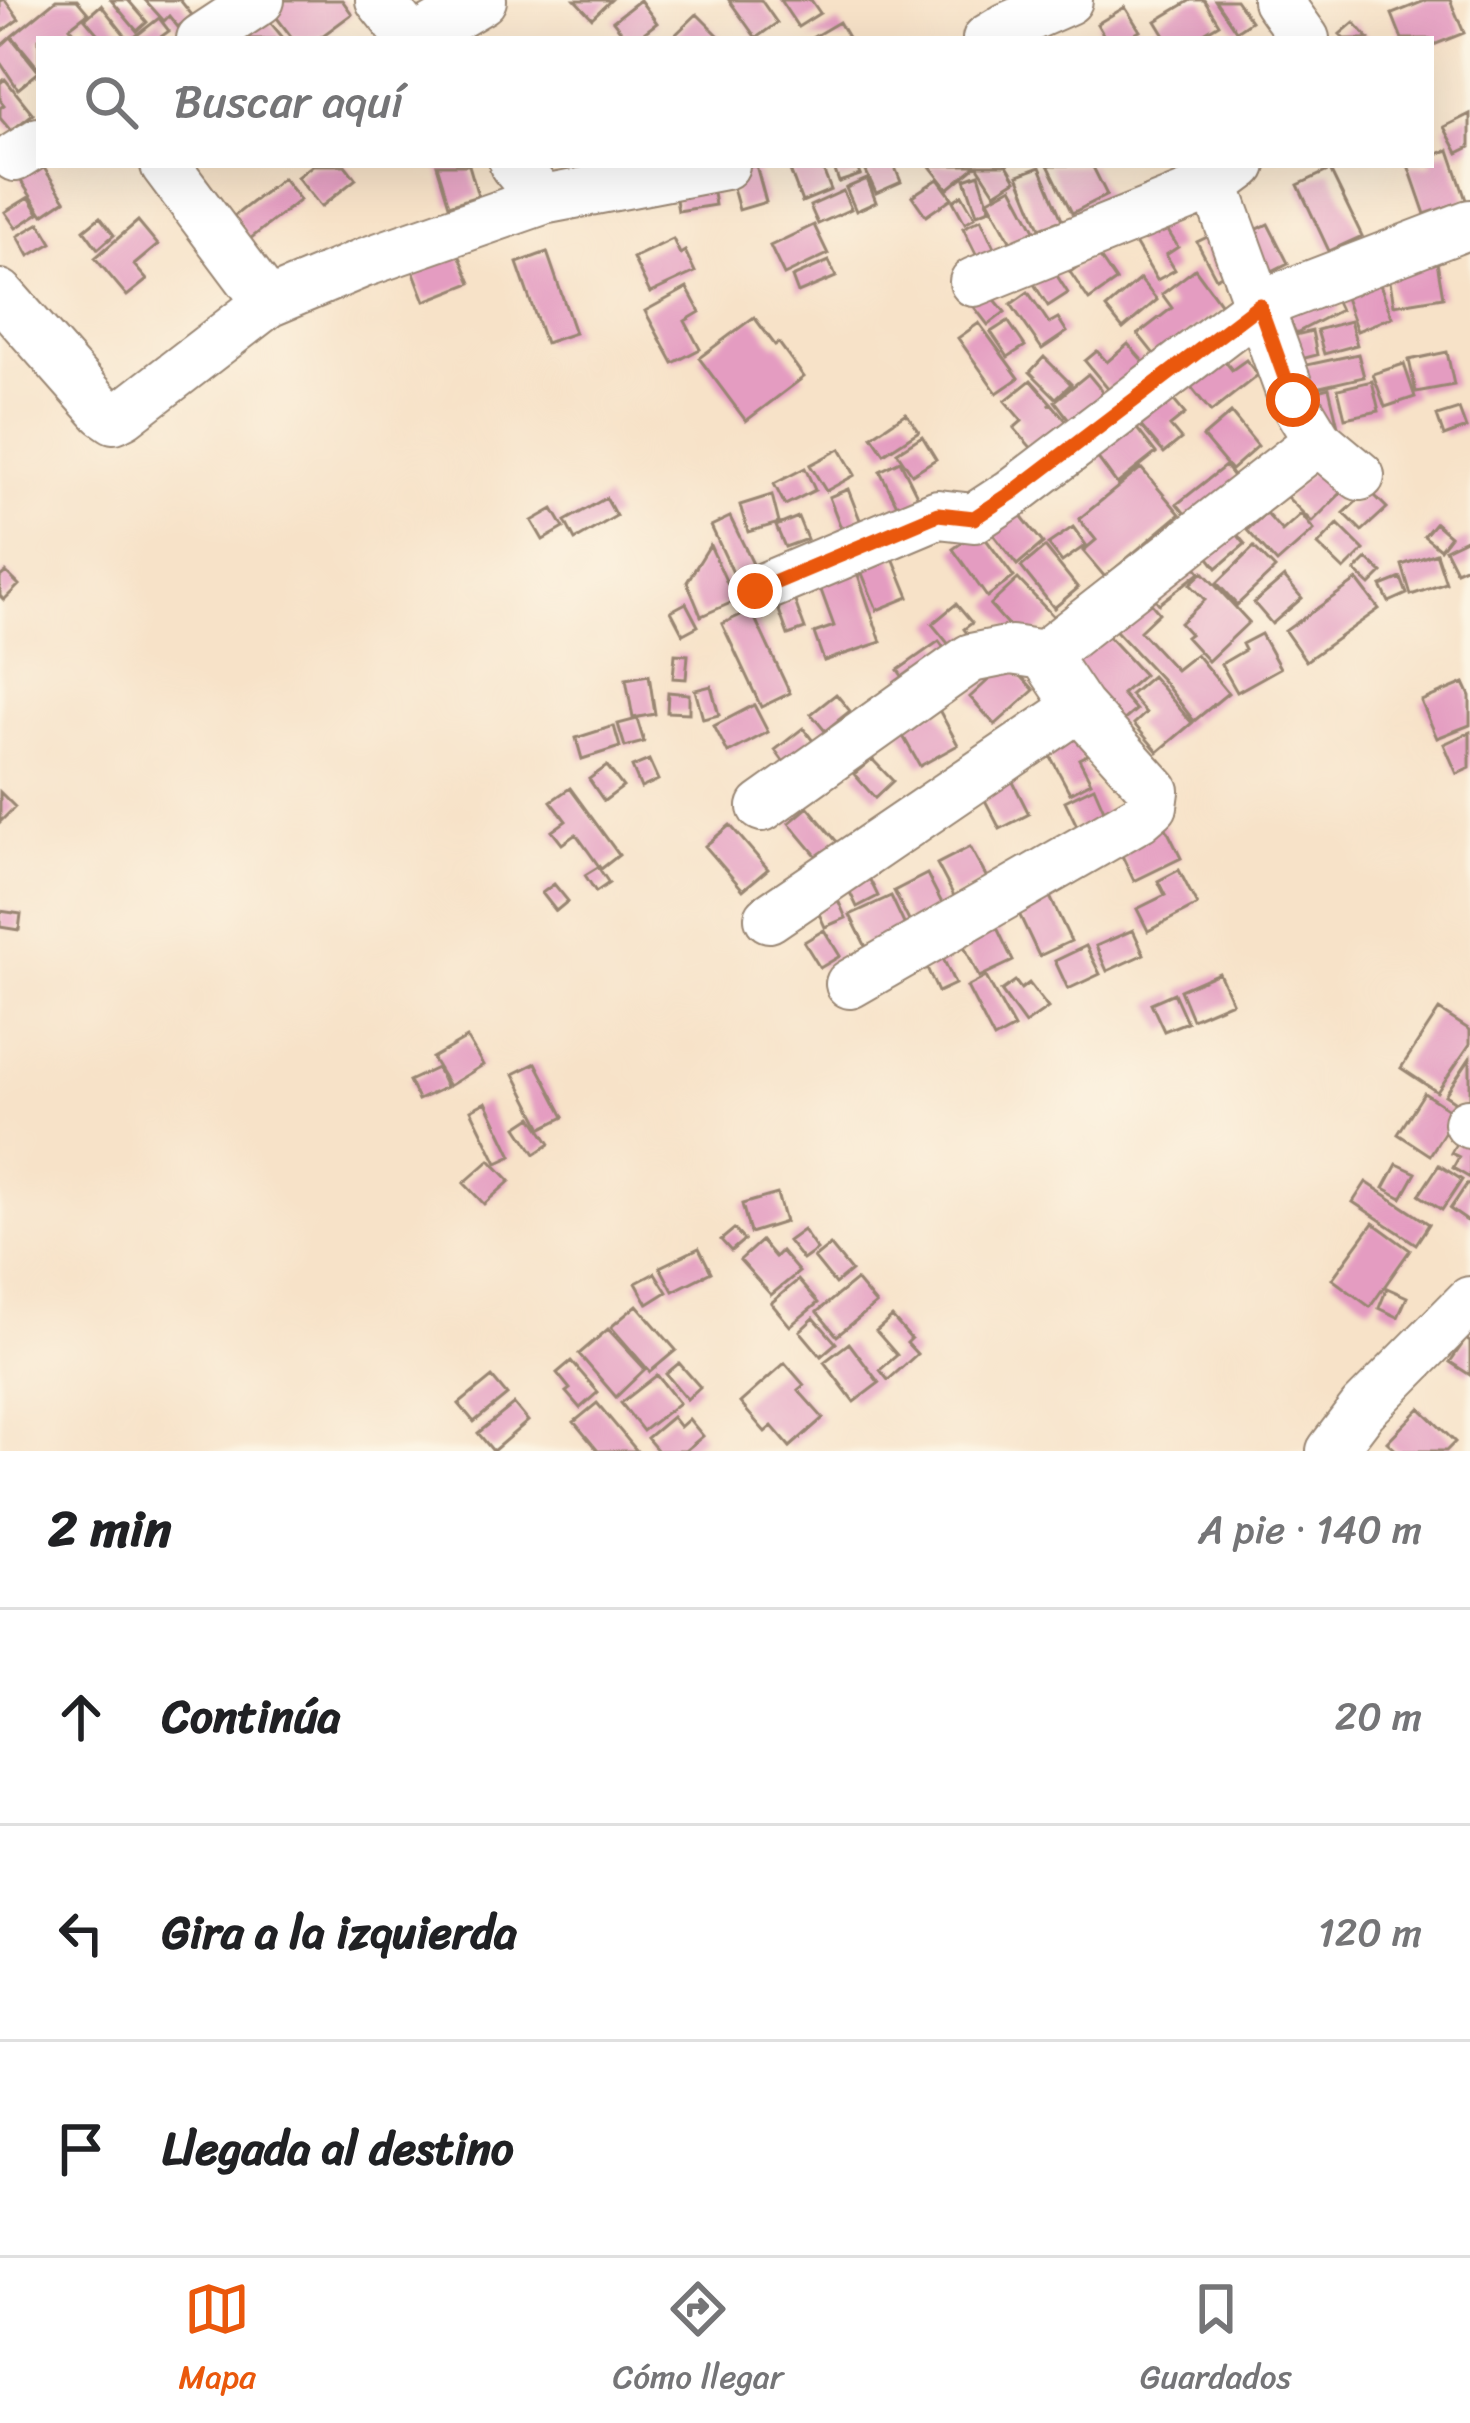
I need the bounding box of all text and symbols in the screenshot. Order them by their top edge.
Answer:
search box [36,36,1434,168]
text: Buscar aquí [174,62,403,142]
icon: search [78,69,144,135]
route start [1266,373,1320,427]
route end [728,564,782,618]
text: 2 min [48,1484,171,1574]
text: A pie · 140 m [1198,1495,1422,1564]
text: Continúa [162,1677,340,1757]
text: 20 m [1335,1682,1422,1751]
icon: ahead [48,1684,114,1750]
text: Gira a la izquierda [162,1893,517,1973]
text: 120 m [1318,1898,1422,1967]
icon: left [48,1900,114,1966]
text: Llegada al destino [162,2109,514,2189]
icon: arrive [48,2116,114,2182]
tab: Mapa [178,2276,256,2406]
tab: Cómo llegar [613,2276,783,2406]
tab: Guardados [1140,2276,1292,2406]

